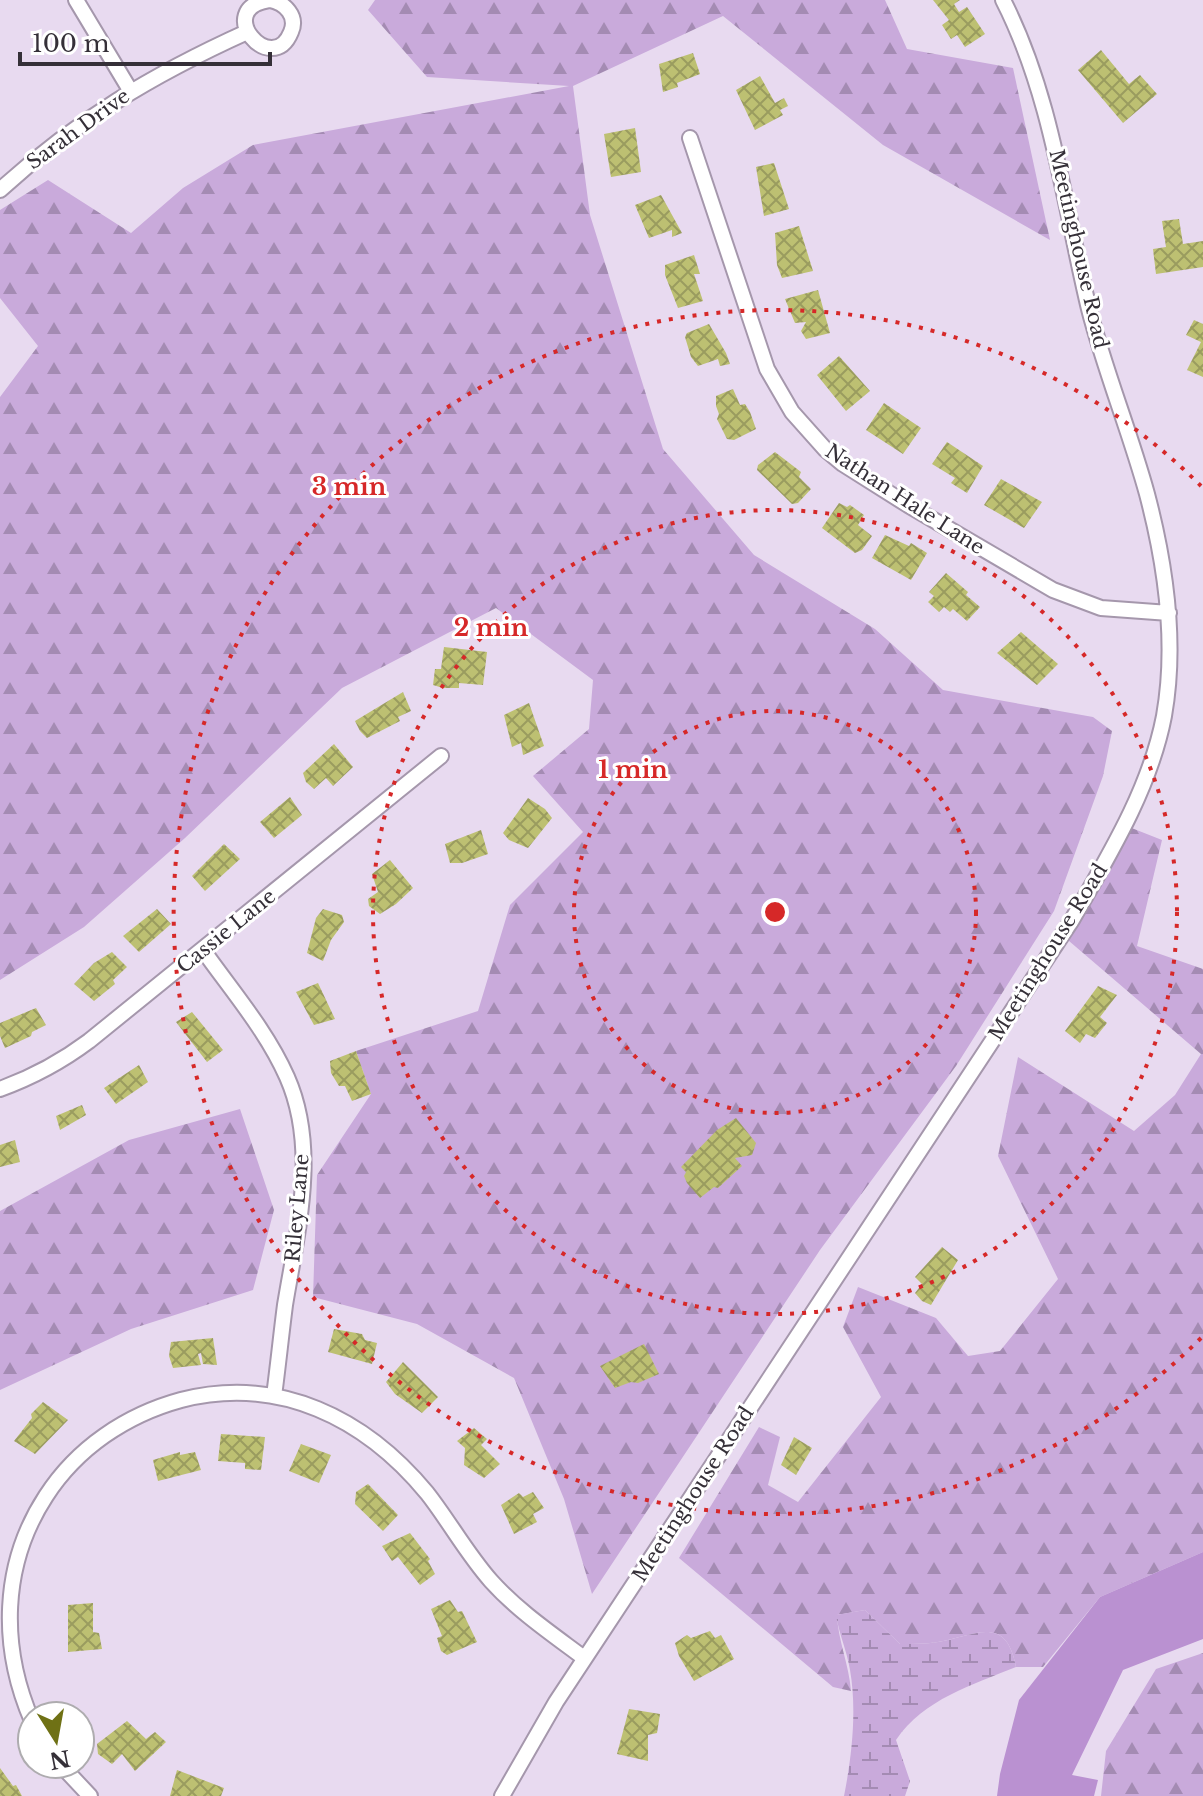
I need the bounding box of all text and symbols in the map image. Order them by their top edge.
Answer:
scale bar [20,16,270,66]
text: 100 m [32,29,110,58]
street label: Sarah Drive [22,84,134,174]
street label: Meetinghouse Road [1044,147,1114,351]
street label: Nathan Hale Lane [821,439,989,559]
text: 3 min [312,472,387,501]
text: 2 min [454,613,529,642]
text: 1 min [598,755,668,784]
street label: Meetinghouse Road [984,859,1112,1045]
street label: Cassie Lane [172,884,280,978]
centre of rings [761,898,789,926]
street label: Riley Lane [280,1153,314,1263]
street label: Meetinghouse Road [627,1402,759,1586]
north arrow [16,1700,96,1780]
text: N [47,1744,72,1774]

